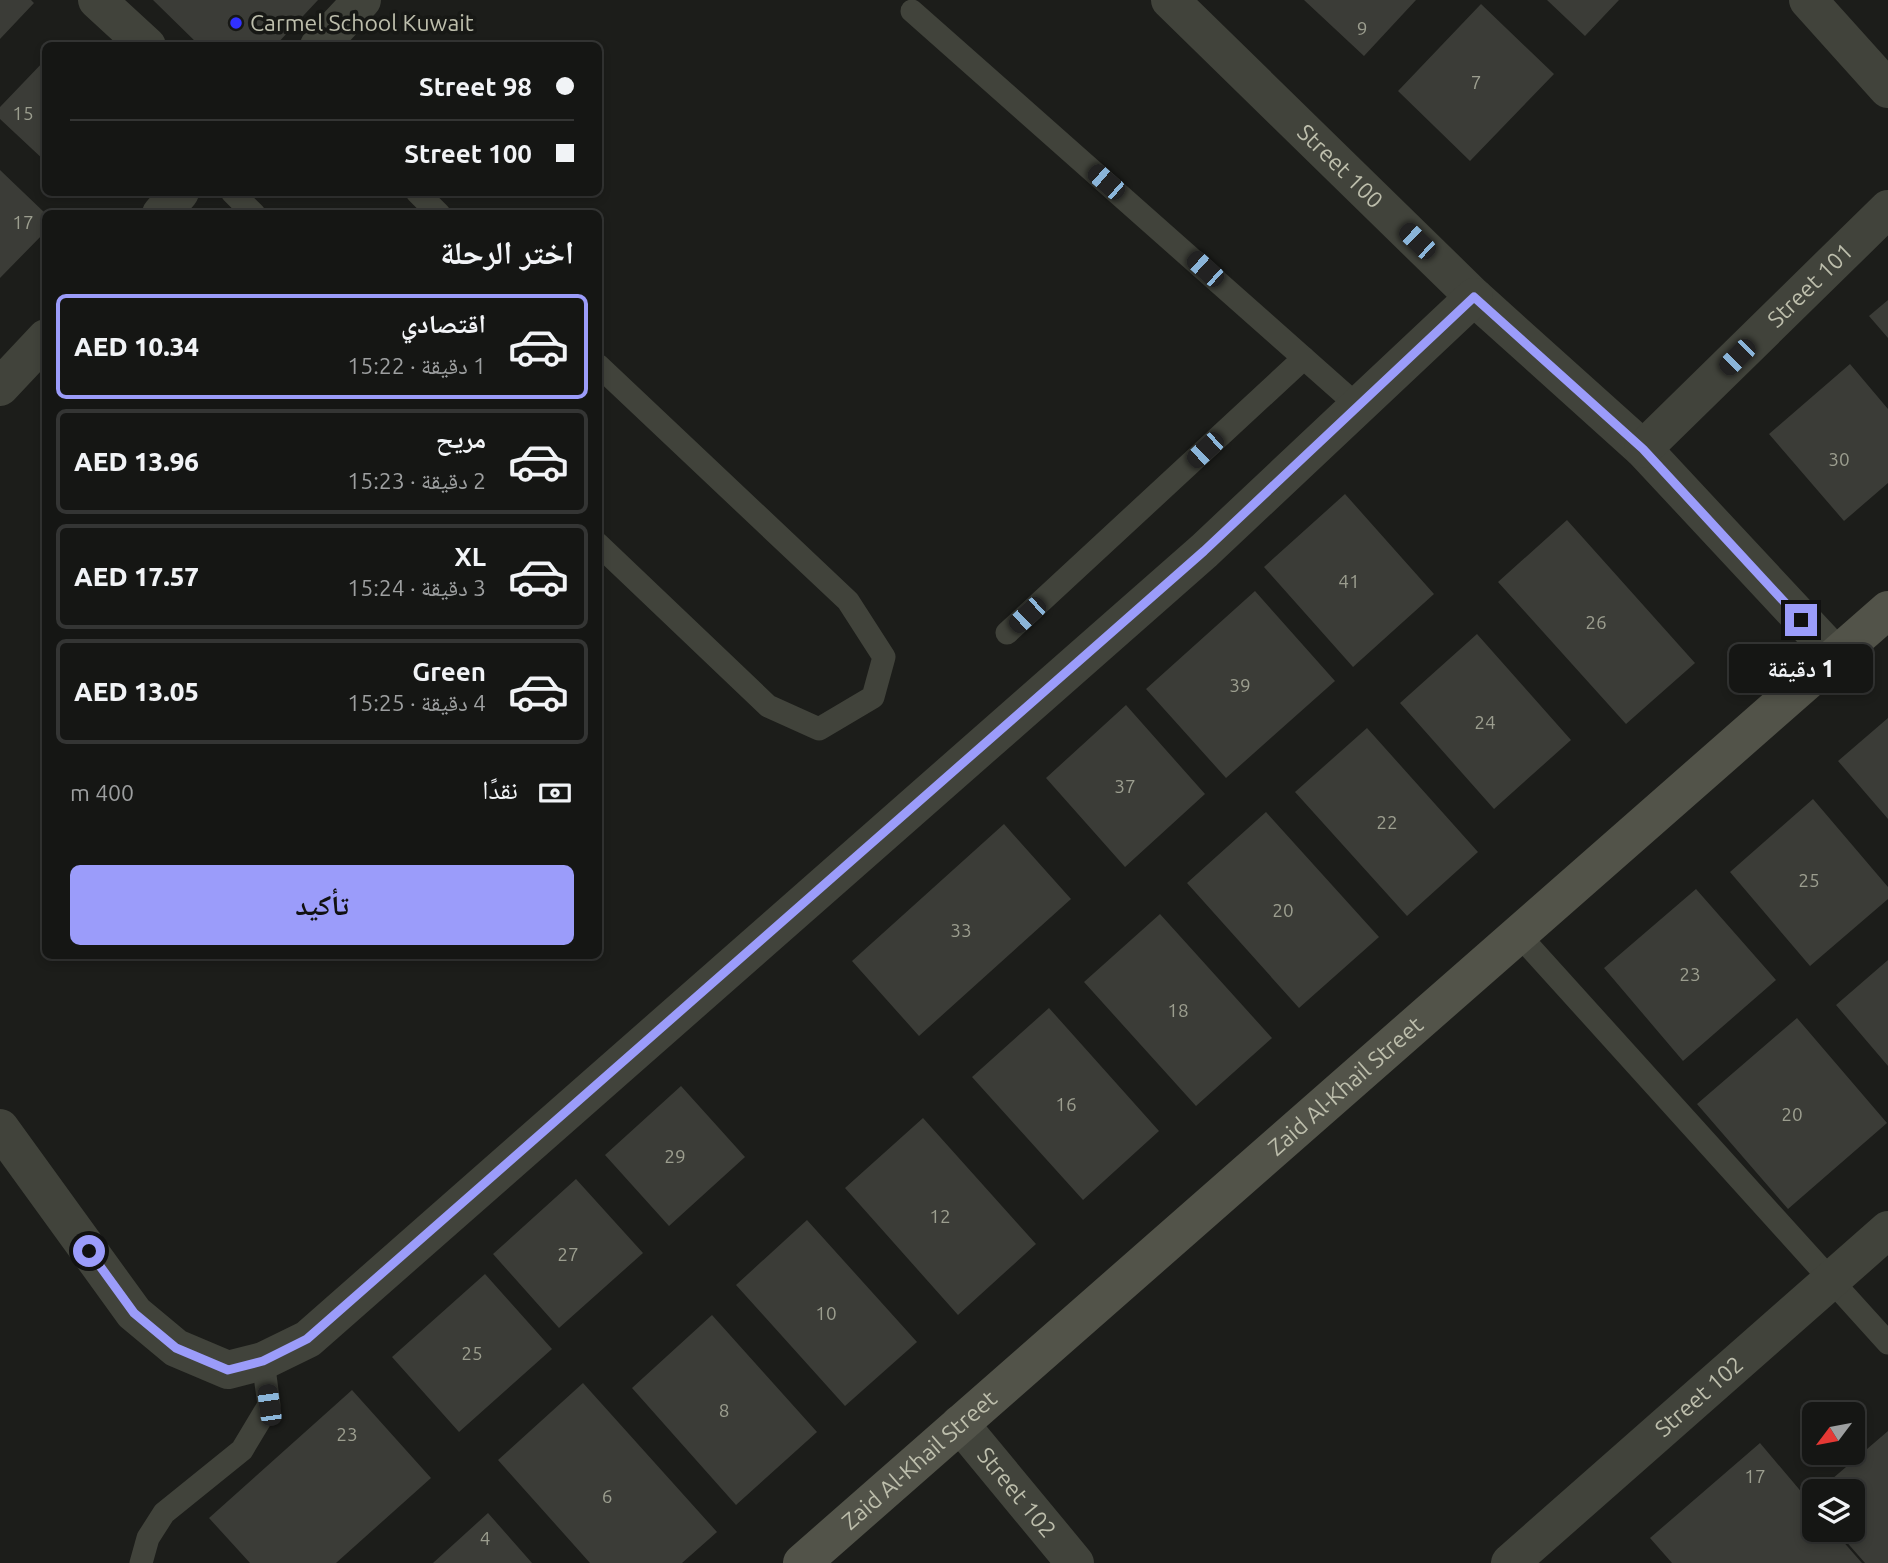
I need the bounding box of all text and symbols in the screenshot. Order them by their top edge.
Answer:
place label: Carmel School Kuwait [250,10,474,35]
marker: Carmel School Kuwait [228,15,244,31]
house number: 9 [1357,17,1367,39]
house number: 7 [1471,71,1481,93]
text: Street 98 [419,72,532,101]
house number: 15 [12,102,34,124]
street label: Street 100 [1293,119,1388,213]
text: Street 100 [404,139,532,168]
car [1084,160,1129,204]
house number: 17 [12,211,34,233]
car [1395,219,1440,263]
text: اختر الرحلة [440,234,574,270]
street label: Street 101 [1762,238,1857,332]
car [1183,247,1228,291]
text: اقتصادي [401,309,486,338]
icon: car [507,315,570,378]
text: AED 10.34 [74,332,199,361]
car [1715,335,1760,379]
text: 1 دقيقة · 15:22 [347,353,486,378]
text: مريح [436,424,486,453]
car [1183,428,1228,472]
icon: car [507,430,570,493]
text: AED 13.96 [74,447,199,476]
house number: 30 [1828,448,1850,470]
text: 2 دقيقة · 15:23 [347,468,486,493]
text: XL [455,542,486,571]
icon: car [507,545,570,608]
text: AED 17.57 [74,562,199,591]
house number: 41 [1338,570,1360,592]
text: 3 دقيقة · 15:24 [347,575,486,600]
car [1005,593,1050,637]
route end [1785,604,1817,636]
house number: 26 [1585,611,1607,633]
callout: 1 دقيقة [1729,644,1873,694]
text: 1 دقيقة [1768,656,1834,681]
text: Green [412,657,486,686]
icon: car [507,660,570,723]
house number: 39 [1229,674,1251,696]
text: AED 13.05 [74,677,199,706]
text: 4 دقيقة · 15:25 [347,690,486,715]
house number: 24 [1474,711,1496,733]
icon: cash [536,774,574,812]
text: نقدًا [482,775,518,804]
house number: 37 [1114,775,1136,797]
text: 400 m [70,780,134,805]
house number: 22 [1376,811,1398,833]
button: تأكيد [70,865,574,945]
house number: 25 [1798,869,1820,891]
house number: 20 [1272,899,1294,921]
house number: 33 [950,919,972,941]
house number: 23 [1679,963,1701,985]
house number: 18 [1167,999,1189,1021]
street label: Zaid Al-Khail Street [1263,1011,1427,1160]
house number: 16 [1055,1093,1077,1115]
house number: 20 [1781,1103,1803,1125]
house number: 29 [664,1145,686,1167]
house number: 12 [929,1205,951,1227]
route start [73,1235,105,1267]
house number: 27 [557,1243,579,1265]
house number: 10 [815,1302,837,1324]
house number: 25 [461,1342,483,1364]
street label: Street 102 [1650,1351,1748,1441]
car [256,1383,283,1427]
street label: Zaid Al-Khail Street [837,1385,1001,1534]
house number: 8 [719,1399,729,1421]
north arrow [1802,1402,1866,1465]
map controls [1802,1402,1865,1542]
house number: 23 [336,1423,358,1445]
street label: Street 102 [973,1442,1061,1542]
house number: 17 [1744,1465,1766,1487]
button: layers [1802,1479,1865,1542]
house number: 6 [602,1485,612,1507]
house number: 4 [480,1527,490,1549]

